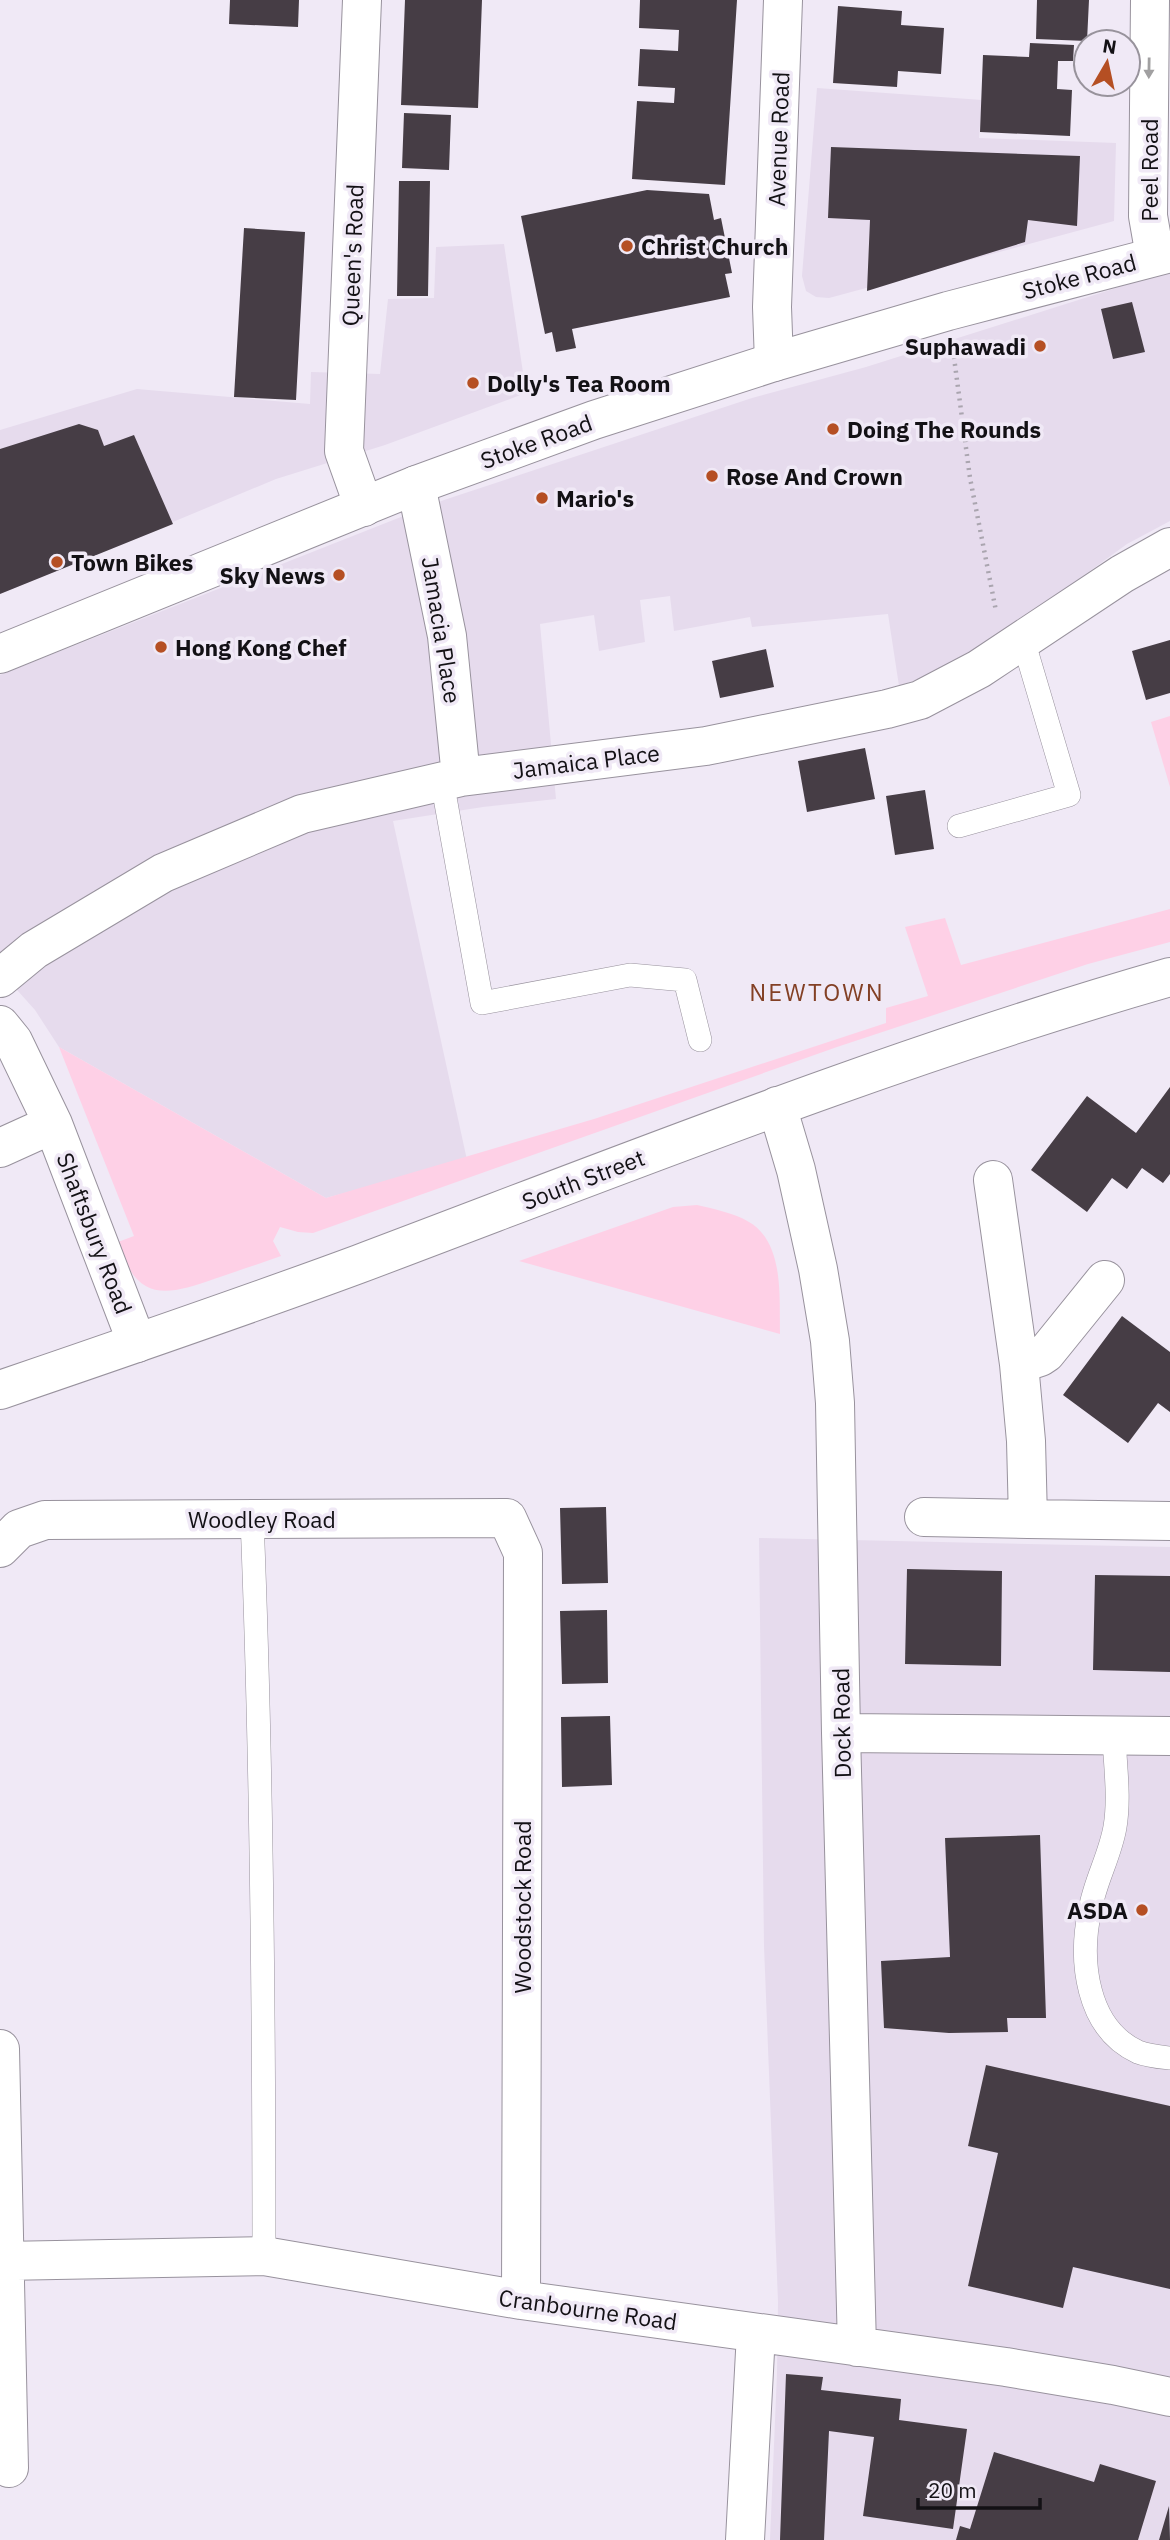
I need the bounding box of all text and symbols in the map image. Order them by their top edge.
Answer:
north arrow [1072,28,1142,98]
text: N [1101,33,1118,59]
one-way arrow [1144,57,1155,79]
street label: Avenue Road [761,71,795,207]
street label: Peel Road [1134,118,1164,222]
street label: Queen's Road [335,183,369,327]
place label: Christ Church [641,231,788,261]
marker: Christ Church [619,238,635,254]
street label: Stoke Road [1019,246,1139,306]
place label: Suphawadi [905,331,1026,361]
marker: Suphawadi [1032,338,1048,354]
place label: Dolly's Tea Room [487,368,671,398]
marker: Dolly's Tea Room [465,375,481,391]
street label: Stoke Road [476,407,596,475]
place label: Doing The Rounds [847,414,1041,444]
marker: Doing The Rounds [825,421,841,437]
place label: Rose And Crown [726,461,903,491]
marker: Rose And Crown [704,468,720,484]
place label: Mario's [556,483,634,513]
marker: Mario's [534,490,550,506]
place label: Town Bikes [71,547,193,577]
marker: Town Bikes [49,554,65,570]
street label: Jamacia Place [416,555,468,705]
place label: Sky News [219,560,325,590]
marker: Sky News [331,567,347,583]
place label: Hong Kong Chef [175,632,347,662]
marker: Hong Kong Chef [153,639,169,655]
street label: Jamaica Place [511,737,661,785]
district label: NEWTOWN [749,976,885,1008]
street label: South Street [517,1142,649,1216]
street label: Shaftsbury Road [50,1148,140,1318]
street label: Woodley Road [188,1504,336,1534]
street label: Dock Road [825,1668,857,1778]
street label: Woodstock Road [507,1820,537,1994]
place label: ASDA [1067,1895,1128,1925]
marker: ASDA [1134,1902,1150,1918]
street label: Cranbourne Road [497,2282,679,2336]
scale bar [918,2466,1040,2510]
text: 20 m [928,2476,977,2504]

